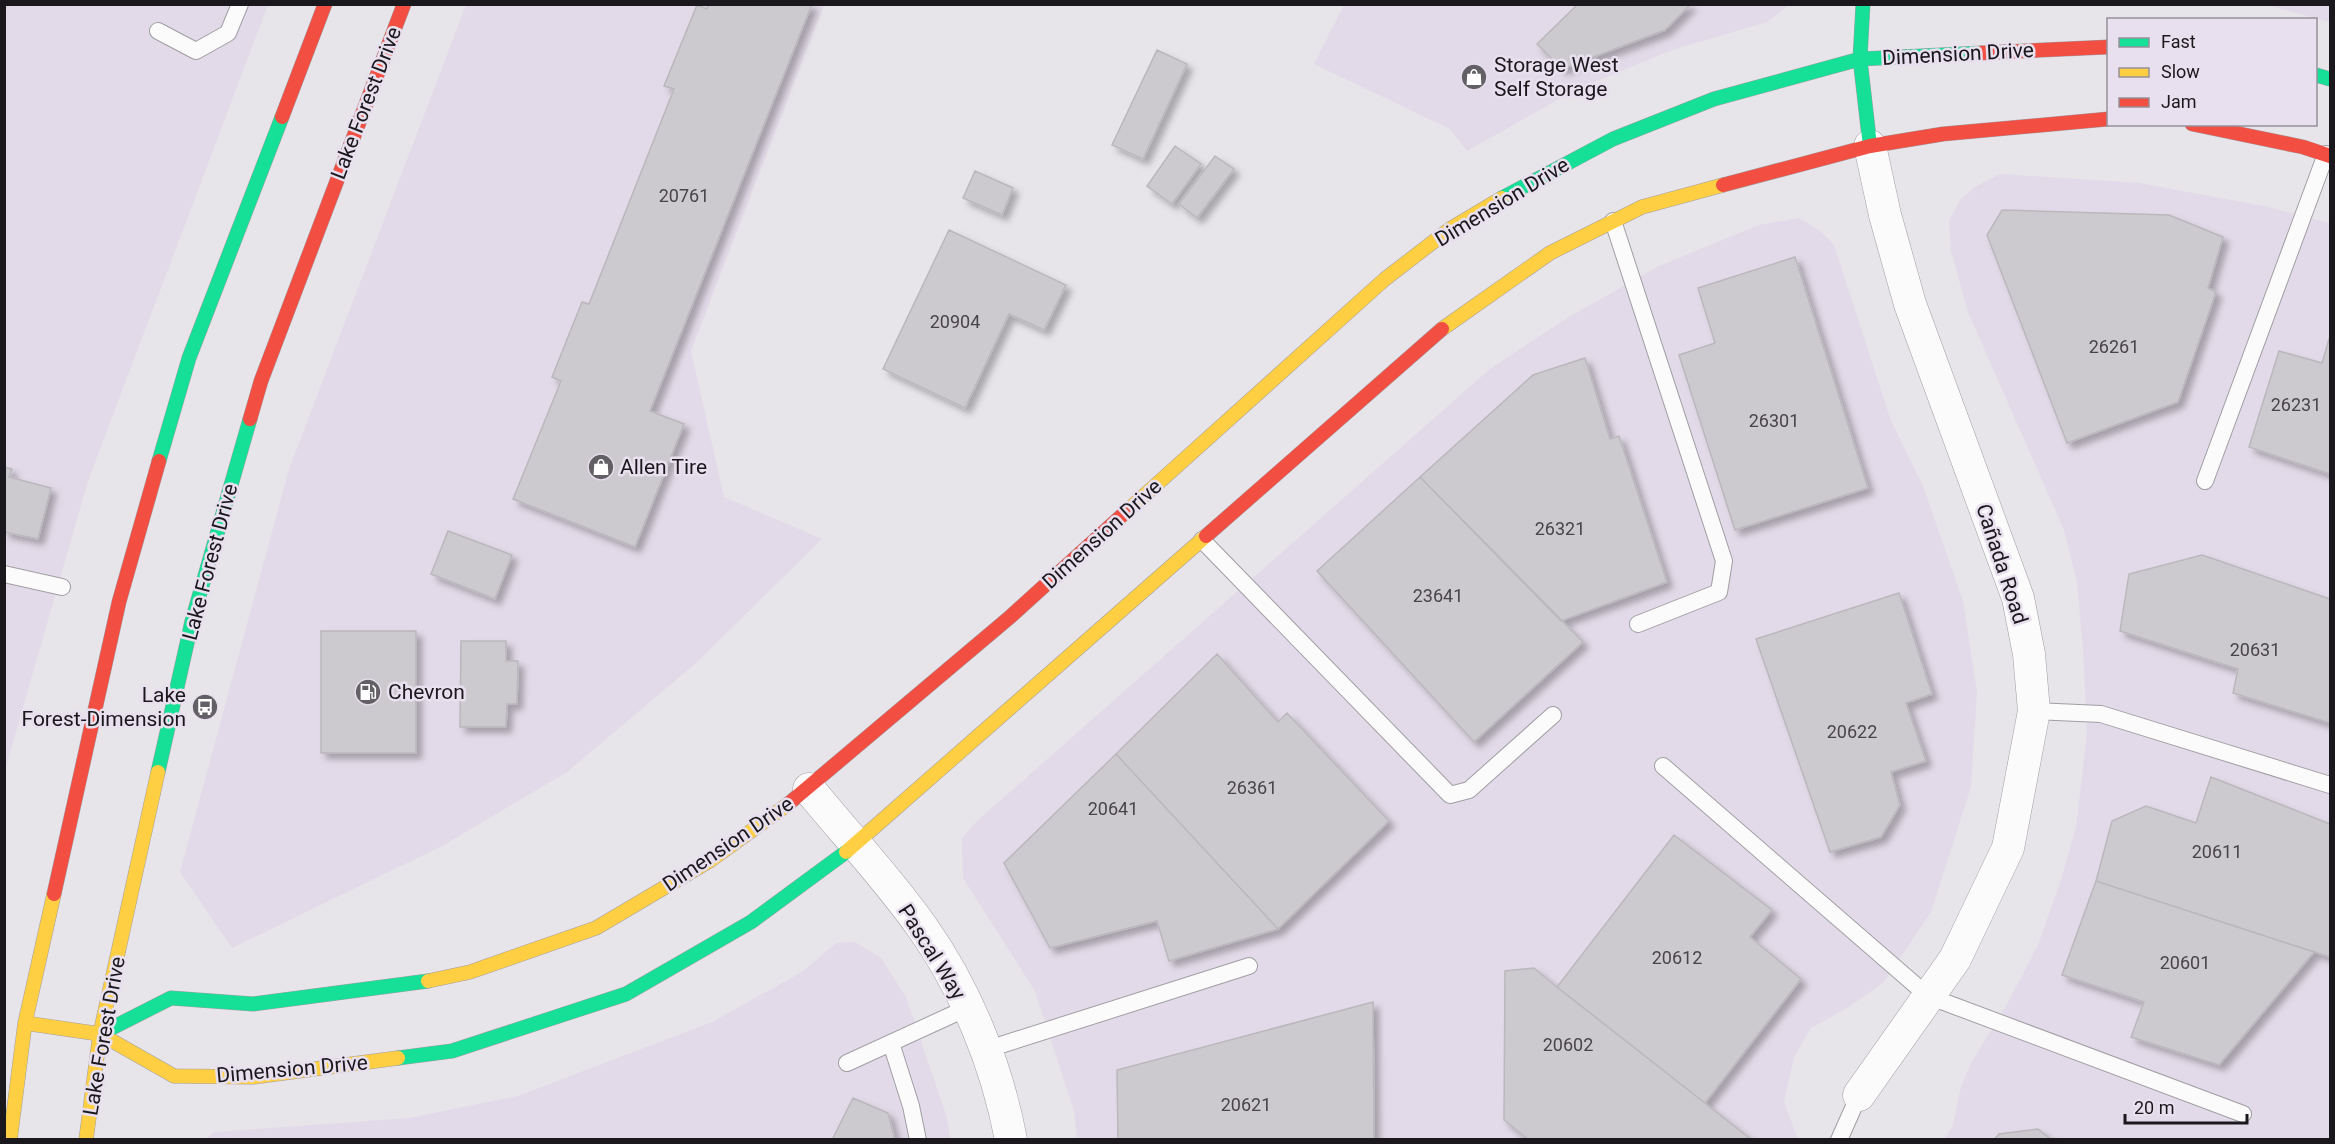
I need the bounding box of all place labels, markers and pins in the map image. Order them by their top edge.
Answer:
place label: Storage West Self Storage [1494,53,1619,101]
shop icon: Storage West Self Storage [1459,62,1489,92]
shop icon: Allen Tire [586,452,616,482]
place label: Allen Tire [620,455,707,479]
fuel station icon: Chevron [353,677,383,707]
place label: Chevron [388,680,465,704]
place label: Lake Forest-Dimension [22,683,186,731]
bus stop icon: Lake Forest-Dimension [190,692,220,722]

